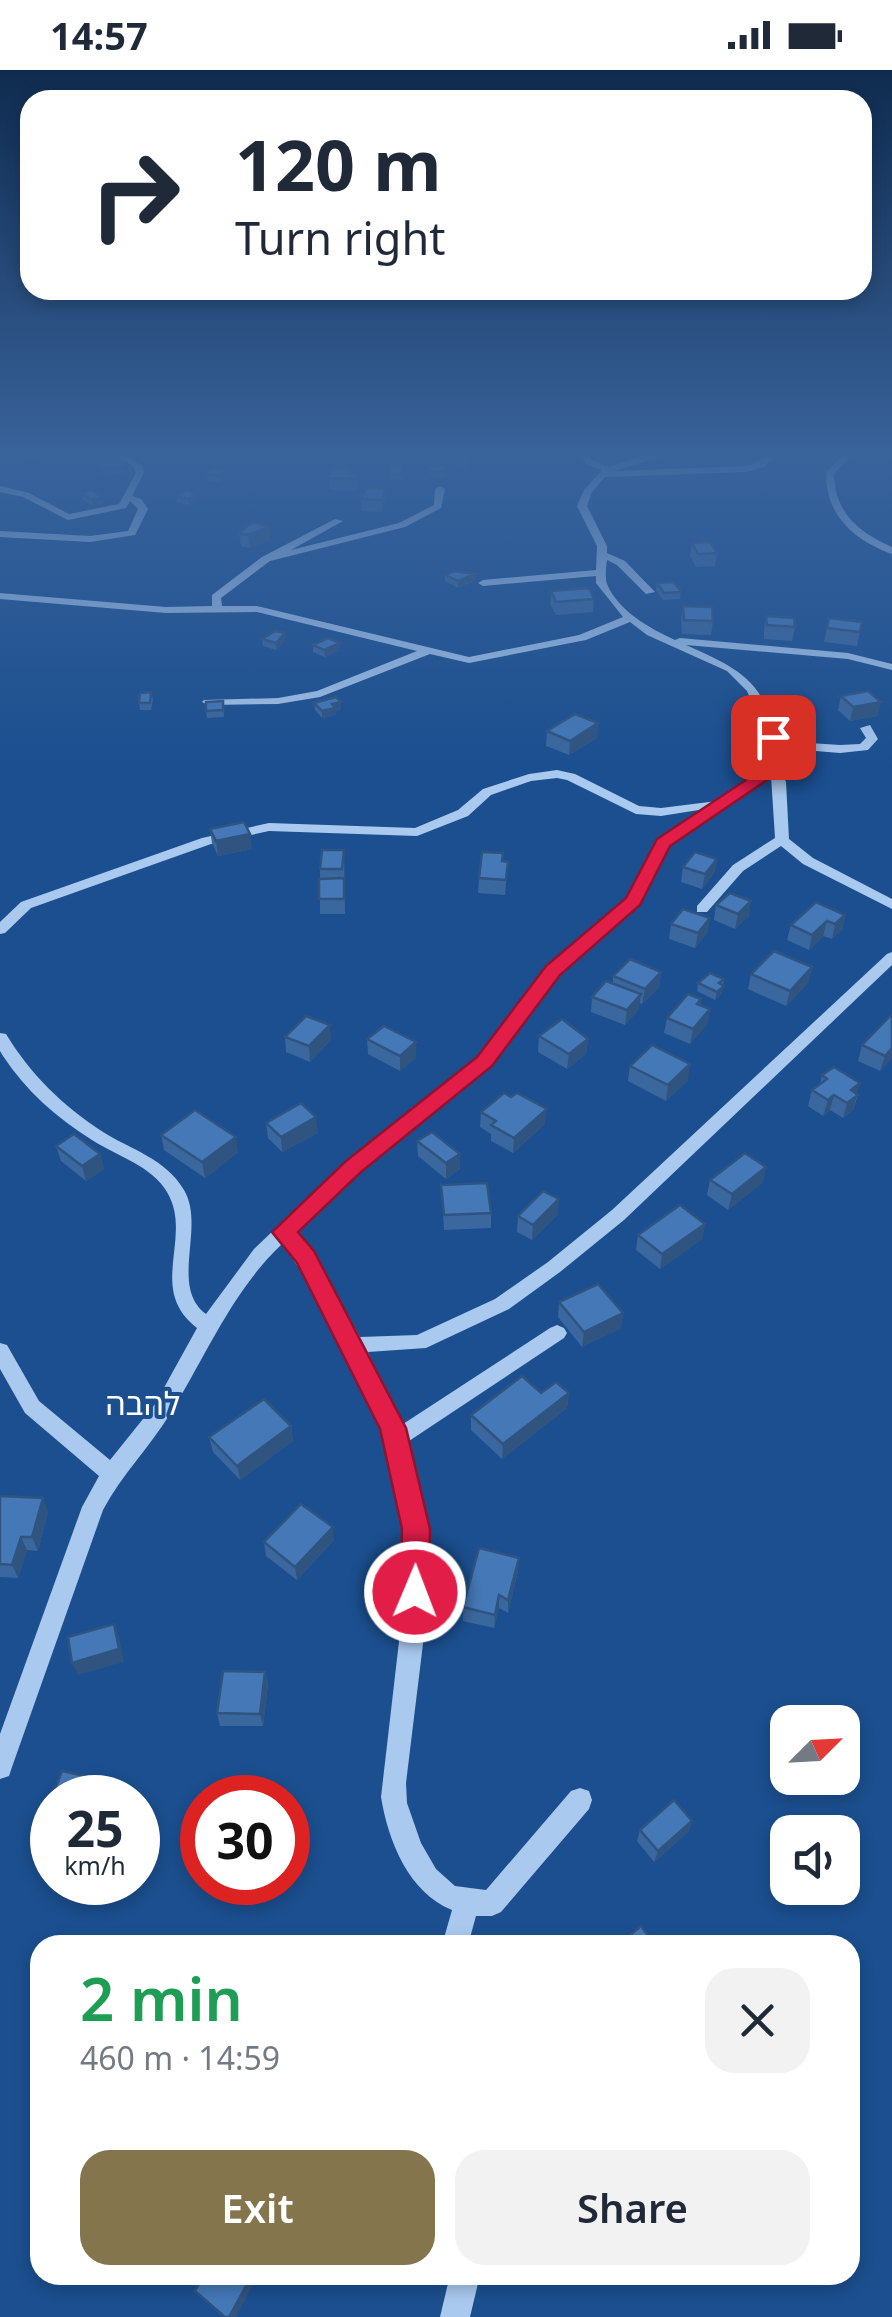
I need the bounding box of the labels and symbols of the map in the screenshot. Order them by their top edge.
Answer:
pin [731,695,816,780]
district label: להבה [105,1381,181,1424]
position arrow [363,1540,467,1644]
north arrow [770,1705,860,1795]
speed limit sign: 30 [180,1775,310,1905]

